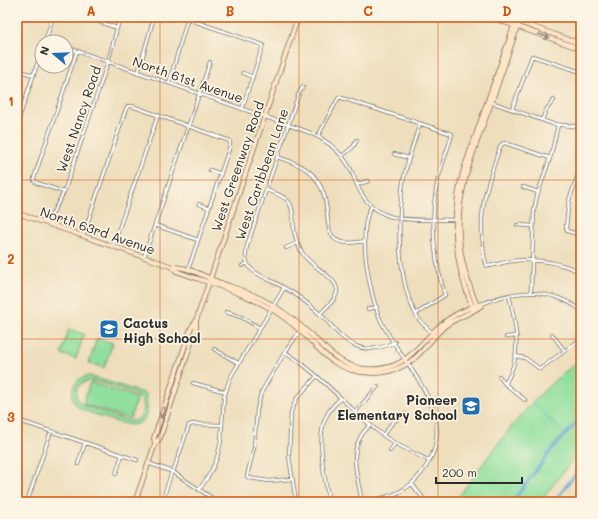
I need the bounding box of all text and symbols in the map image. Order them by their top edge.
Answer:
text: A [86,2,96,19]
text: B [226,2,235,19]
text: C [363,2,373,19]
text: D [502,2,512,19]
one-way arrow [538,33,550,41]
north arrow [34,34,74,74]
text: N [36,44,53,57]
street label: North 61st Avenue [130,52,246,106]
street label: West Nancy Road [52,64,104,174]
text: 1 [8,92,14,109]
street label: West Greenway Road [207,99,267,233]
street label: West Caribbean Lane [231,106,291,242]
street label: North 63rd Avenue [38,202,158,258]
text: 2 [7,250,15,267]
place label: Cactus High School [123,314,201,346]
school or university icon: Cactus High School [98,318,120,340]
place label: Pioneer Elementary School [337,391,457,424]
school or university icon: Pioneer Elementary School [460,395,482,417]
one-way arrow [158,407,166,419]
text: 3 [7,408,15,425]
scale bar [436,459,522,485]
text: 200 m [442,464,477,480]

